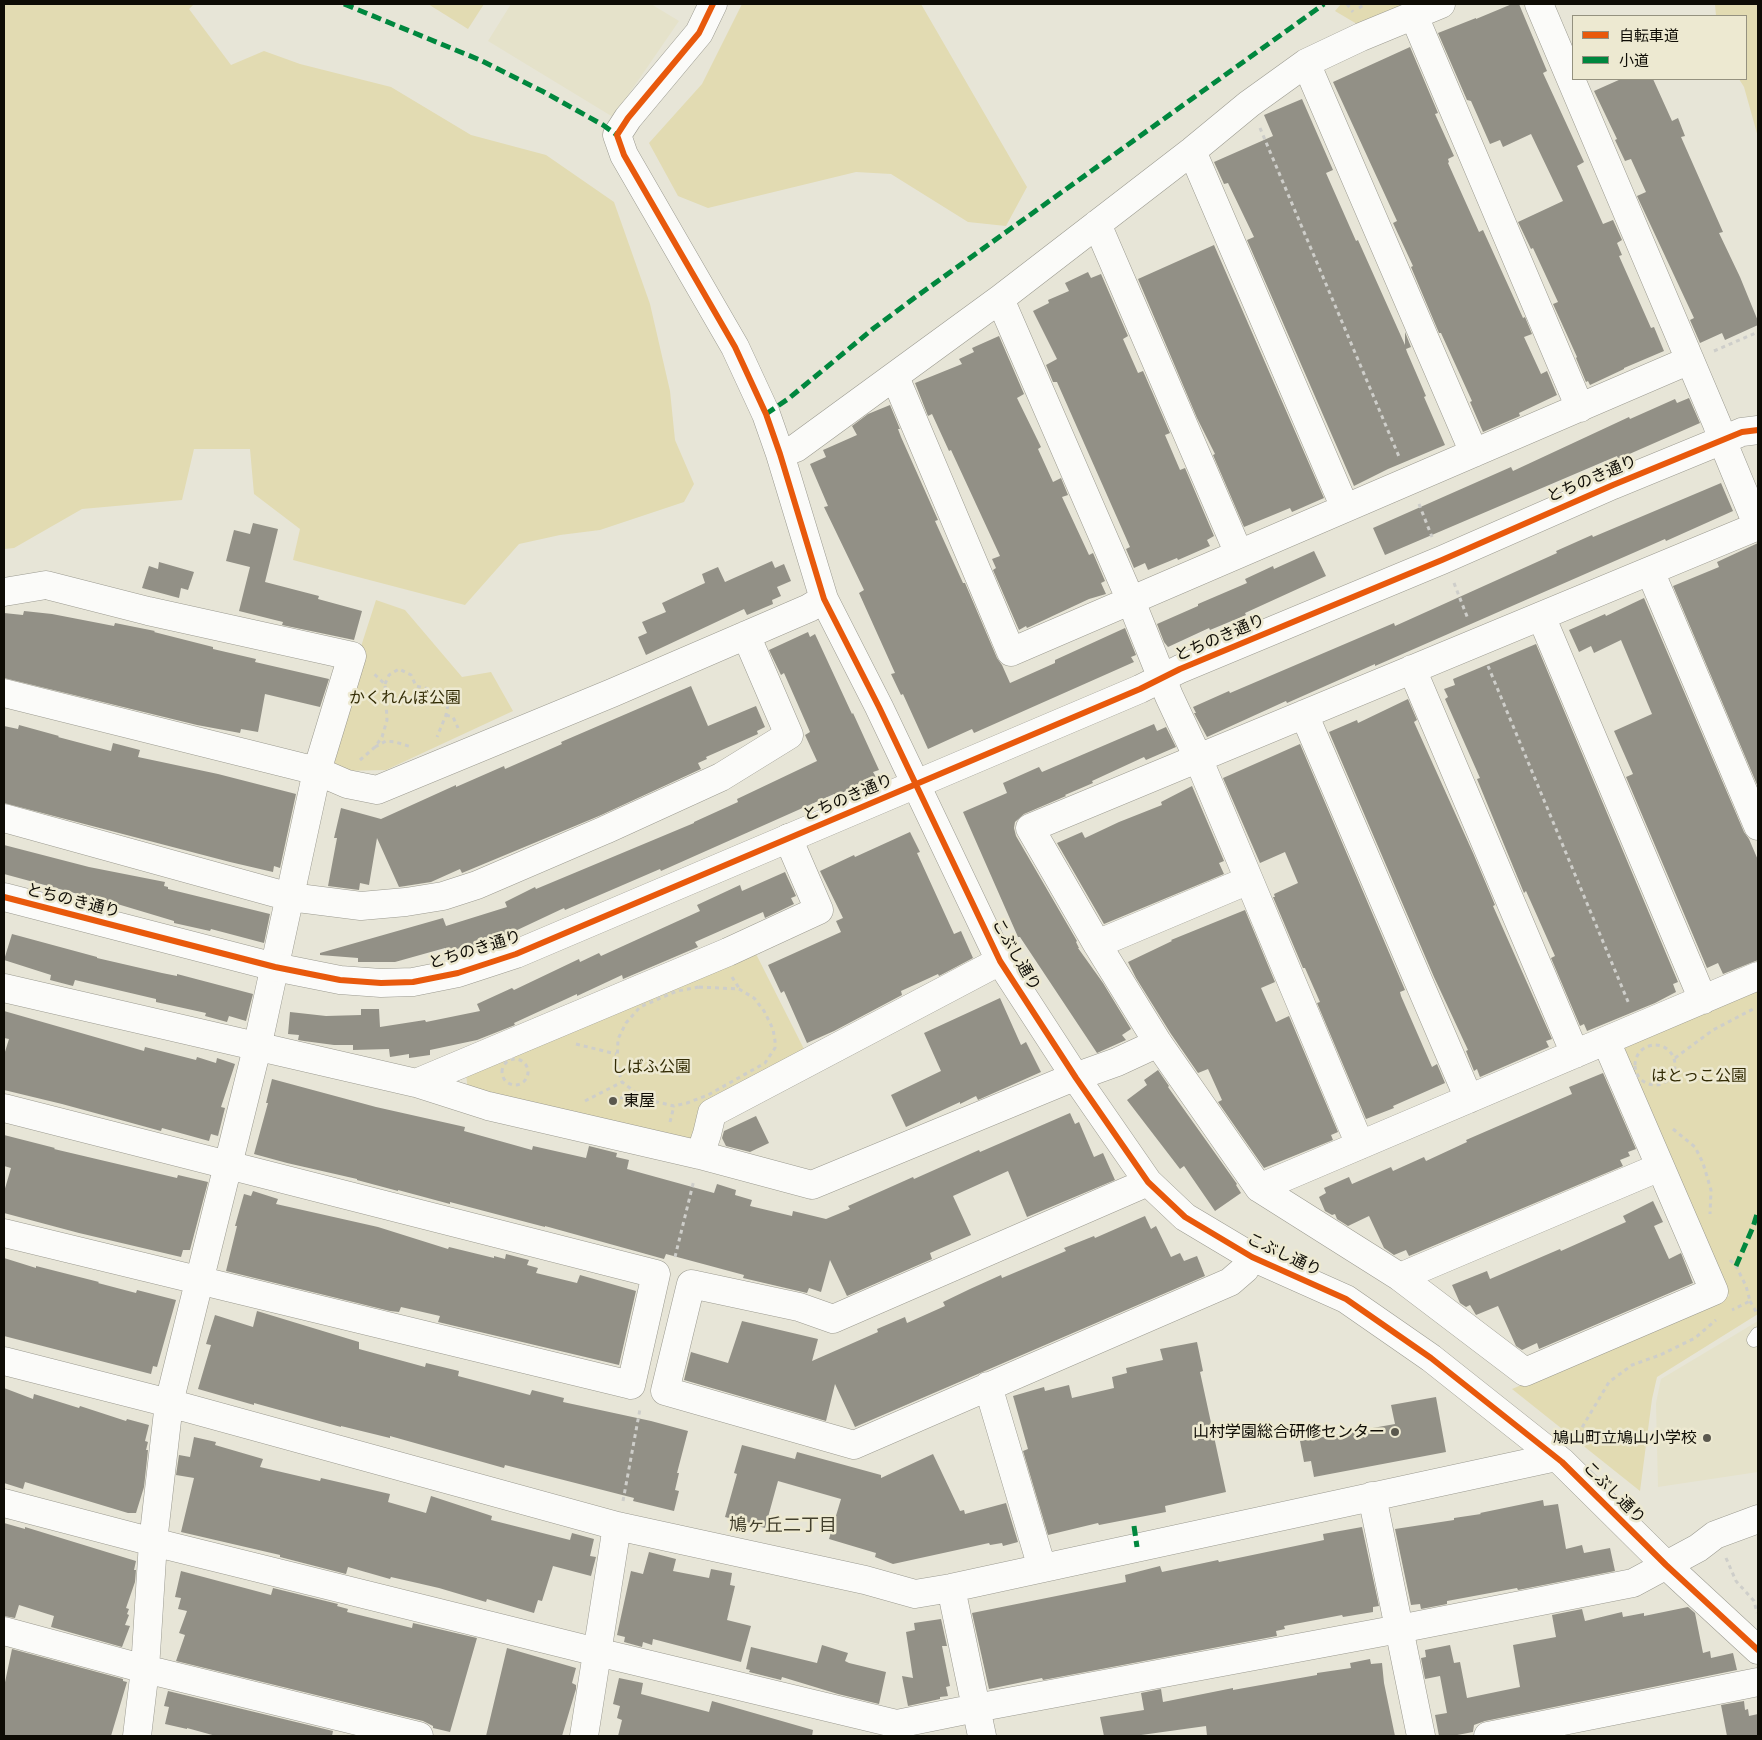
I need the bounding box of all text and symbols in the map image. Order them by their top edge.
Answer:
legend [1572,15,1747,80]
text: 自転車道 [1619,27,1679,45]
text: 小道 [1619,52,1649,70]
street label: とちのき通り [1544,451,1640,507]
street label: とちのき通り [1172,610,1268,666]
park label: かくれんぼ公園 [349,688,461,708]
street label: とちのき通り [800,770,896,826]
street label: とちのき通り [24,880,122,922]
street label: こぶし通り [988,916,1044,994]
street label: とちのき通り [426,927,524,973]
park label: しばふ公園 [611,1057,691,1077]
park label: はとっこ公園 [1651,1066,1747,1086]
place label: 東屋 [623,1091,655,1111]
marker: 東屋 [607,1095,619,1107]
street label: こぶし通り [1244,1229,1324,1281]
place label: 山村学園総合研修センター [1193,1422,1385,1442]
marker: 山村学園総合研修センター [1389,1426,1401,1438]
place label: 鳩山町立鳩山小学校 [1553,1428,1697,1448]
marker: 鳩山町立鳩山小学校 [1701,1432,1713,1444]
street label: こぶし通り [1579,1458,1649,1528]
district label: 鳩ヶ丘二丁目 [729,1515,837,1537]

